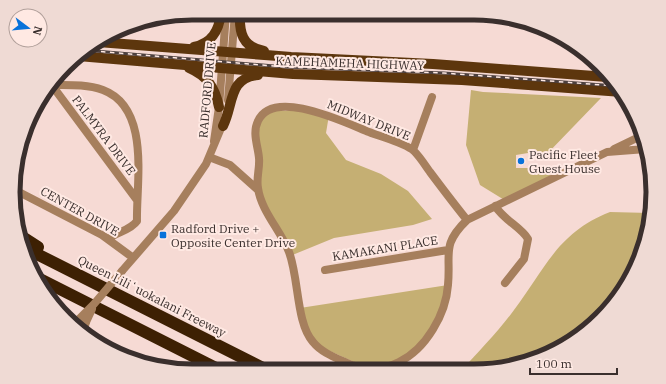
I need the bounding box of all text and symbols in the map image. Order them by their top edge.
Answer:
north arrow [8,8,48,48]
text: N [30,25,46,37]
street label: RADFORD DRIVE [195,41,219,139]
street label: KAMEHAMEHA HIGHWAY [275,53,425,73]
street label: PALMYRA DRIVE [69,92,139,178]
street label: MIDWAY DRIVE [325,96,413,144]
place label: Pacific Fleet Guest House [529,147,600,176]
marker: Pacific Fleet Guest House [516,156,526,166]
street label: CENTER DRIVE [38,183,122,239]
place label: Radford Drive + Opposite Center Drive [171,221,295,250]
marker: Radford Drive + Opposite Center Drive [158,230,168,240]
street label: KAMAKANI PLACE [331,232,439,264]
street label: Queen Liliʻuokalani Freeway [75,252,229,340]
scale bar [530,350,617,376]
text: 100 m [536,356,572,371]

